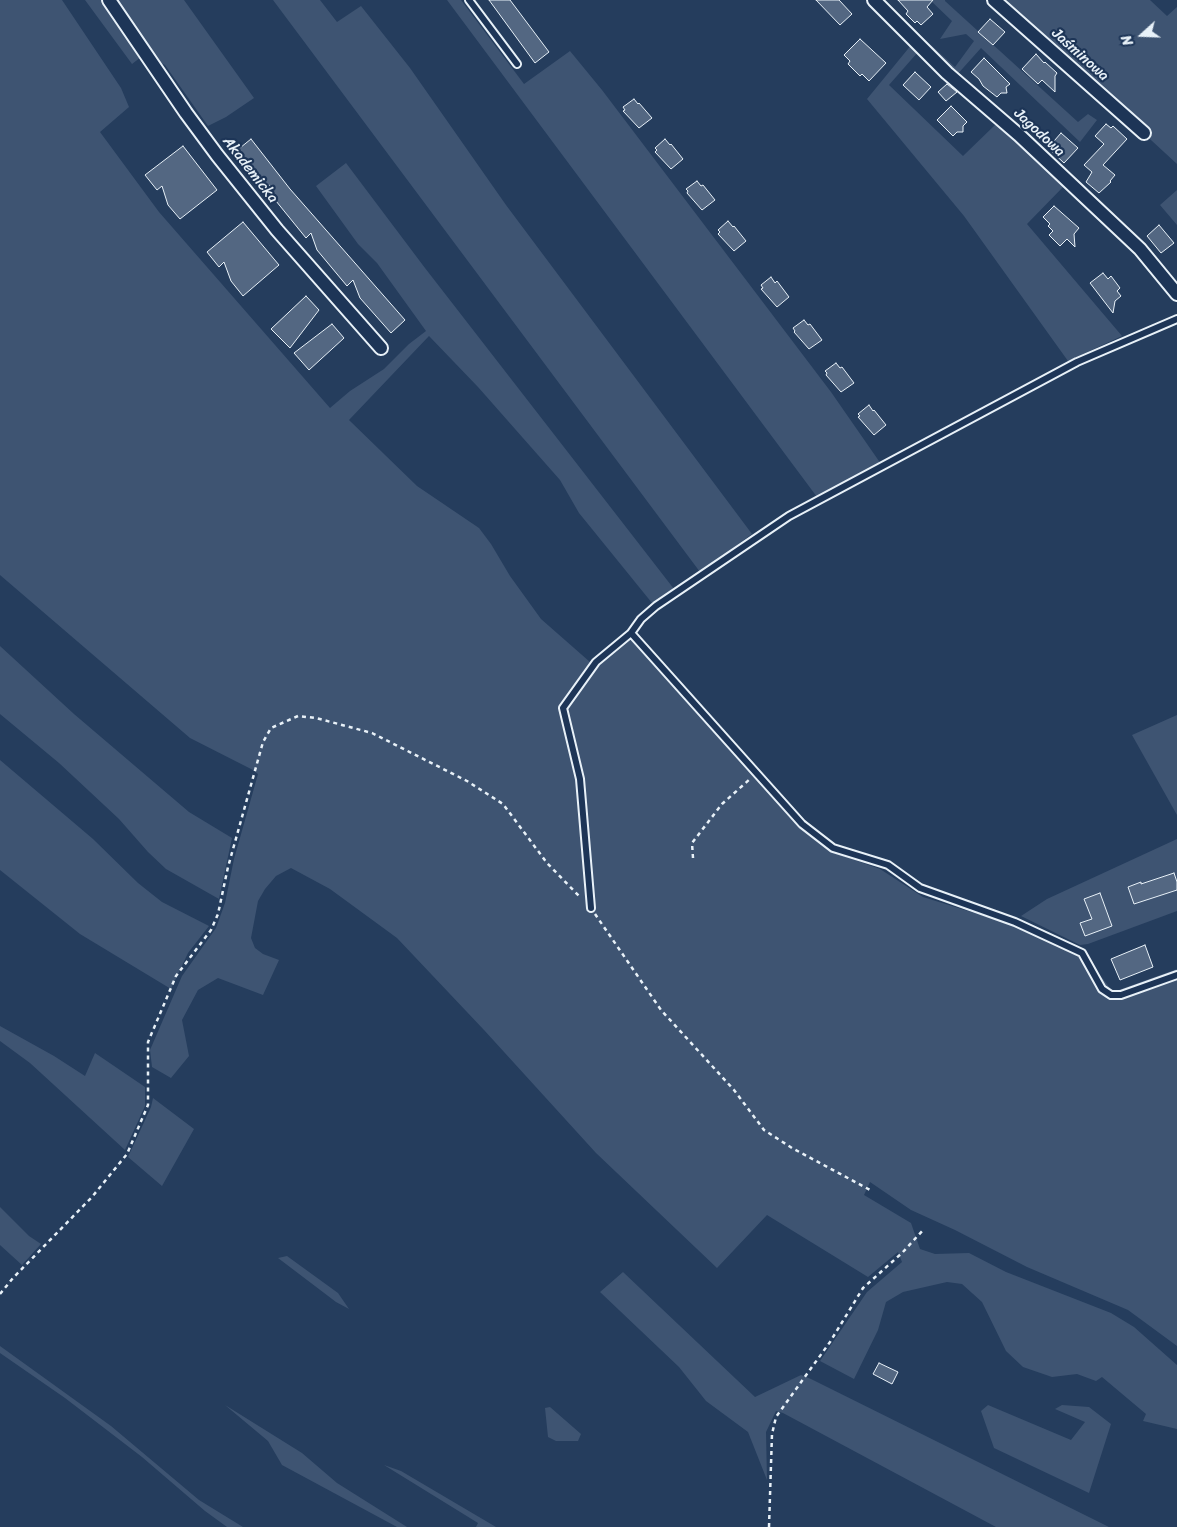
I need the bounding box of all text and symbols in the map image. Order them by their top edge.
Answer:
north arrow [1117,10,1167,60]
street label: Jaśminowa [1048,25,1112,85]
text: N [1114,31,1141,49]
street label: Jagodowa [1010,105,1068,161]
street label: Akademicka [218,133,282,207]

